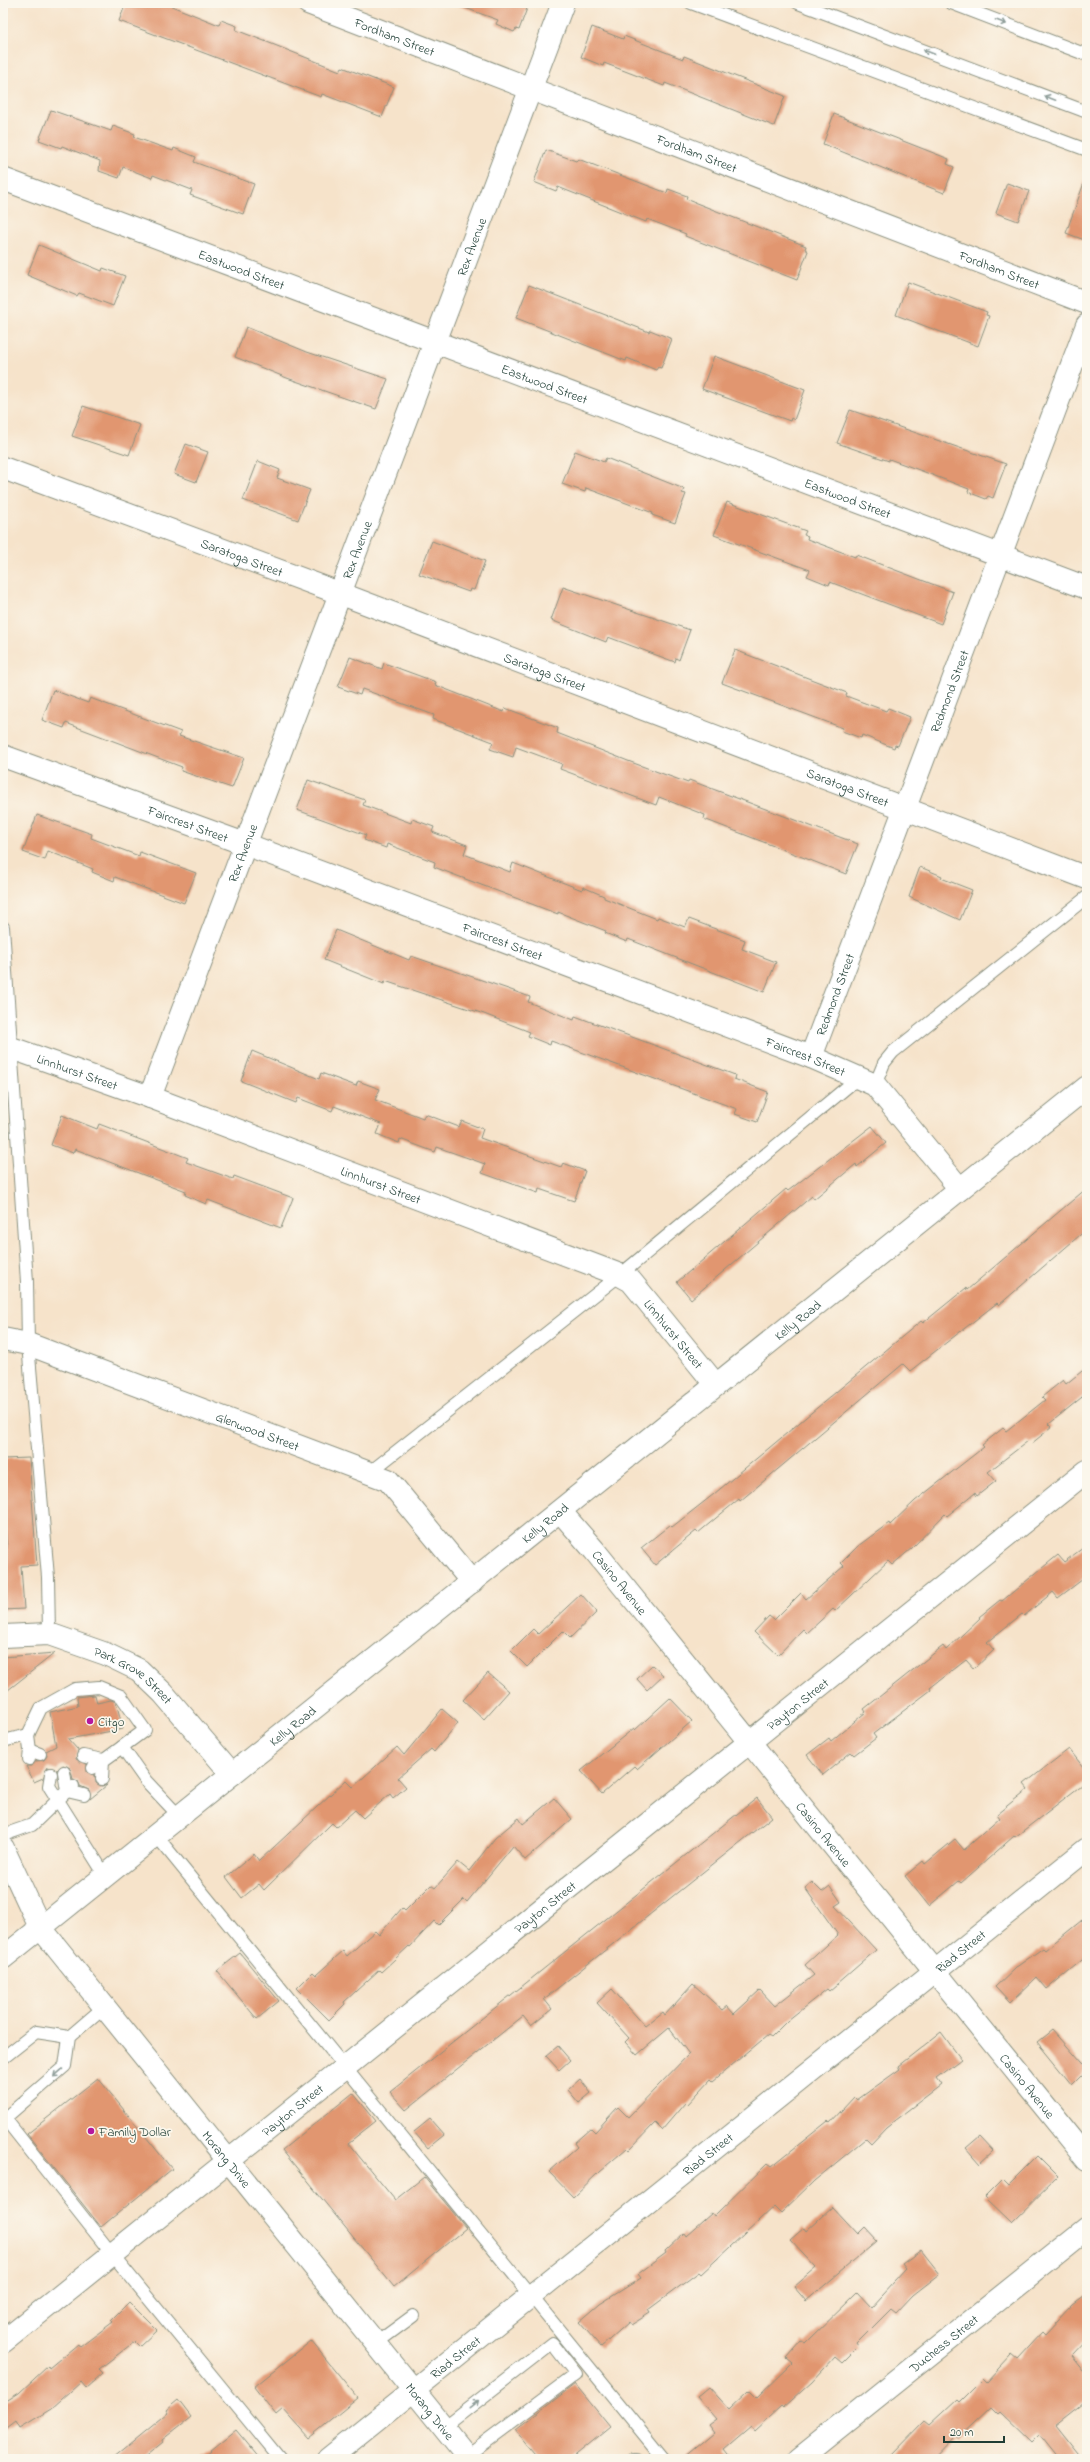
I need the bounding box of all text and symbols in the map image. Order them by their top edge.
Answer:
street label: Fordham Street [350,13,438,62]
one-way arrow [994,18,1006,26]
one-way arrow [923,48,935,56]
one-way arrow [1044,94,1057,101]
street label: Fordham Street [653,130,740,179]
street label: Rex Avenue [453,215,492,279]
street label: Eastwood Street [195,245,288,296]
street label: Fordham Street [955,246,1042,295]
street label: Eastwood Street [498,360,591,410]
street label: Eastwood Street [801,474,894,524]
street label: Rex Avenue [338,518,378,582]
street label: Saratoga Street [198,534,286,583]
street label: Redmond Street [926,647,975,736]
street label: Saratoga Street [501,649,589,697]
street label: Saratoga Street [803,764,892,813]
street label: Faircrest Street [144,801,231,848]
street label: Rex Avenue [224,821,263,885]
street label: Faircrest Street [458,918,546,966]
street label: Redmond Street [812,950,860,1039]
street label: Faircrest Street [762,1032,849,1082]
street label: Linnhurst Street [34,1050,121,1096]
street label: Linnhurst Street [338,1162,424,1210]
street label: Linnhurst Street [639,1296,707,1374]
street label: Kelly Road [771,1296,826,1346]
street label: Glenwood Street [213,1408,302,1457]
street label: Kelly Road [518,1499,574,1549]
street label: Casino Avenue [587,1547,651,1620]
street label: Park Grove Street [91,1642,177,1709]
street label: Payton Street [763,1674,834,1736]
street label: Kelly Road [266,1702,321,1752]
place label: Citgo [98,1713,125,1733]
marker: Citgo [85,1716,95,1726]
street label: Casino Avenue [791,1798,855,1871]
street label: Payton Street [511,1877,581,1939]
street label: Riad Street [932,1926,991,1978]
street label: Casino Avenue [994,2050,1059,2123]
one-way arrow [52,2068,63,2077]
street label: Payton Street [258,2080,329,2142]
place label: Family Dollar [98,2123,172,2143]
marker: Family Dollar [86,2126,96,2136]
street label: Morang Drive [197,2127,255,2192]
street label: Riad Street [679,2129,738,2181]
street label: Duchess Street [905,2310,983,2379]
street label: Riad Street [427,2331,486,2384]
street label: Morang Drive [400,2379,458,2445]
one-way arrow [469,2400,480,2409]
scale bar [944,2418,1004,2444]
text: 20 m [950,2424,973,2442]

